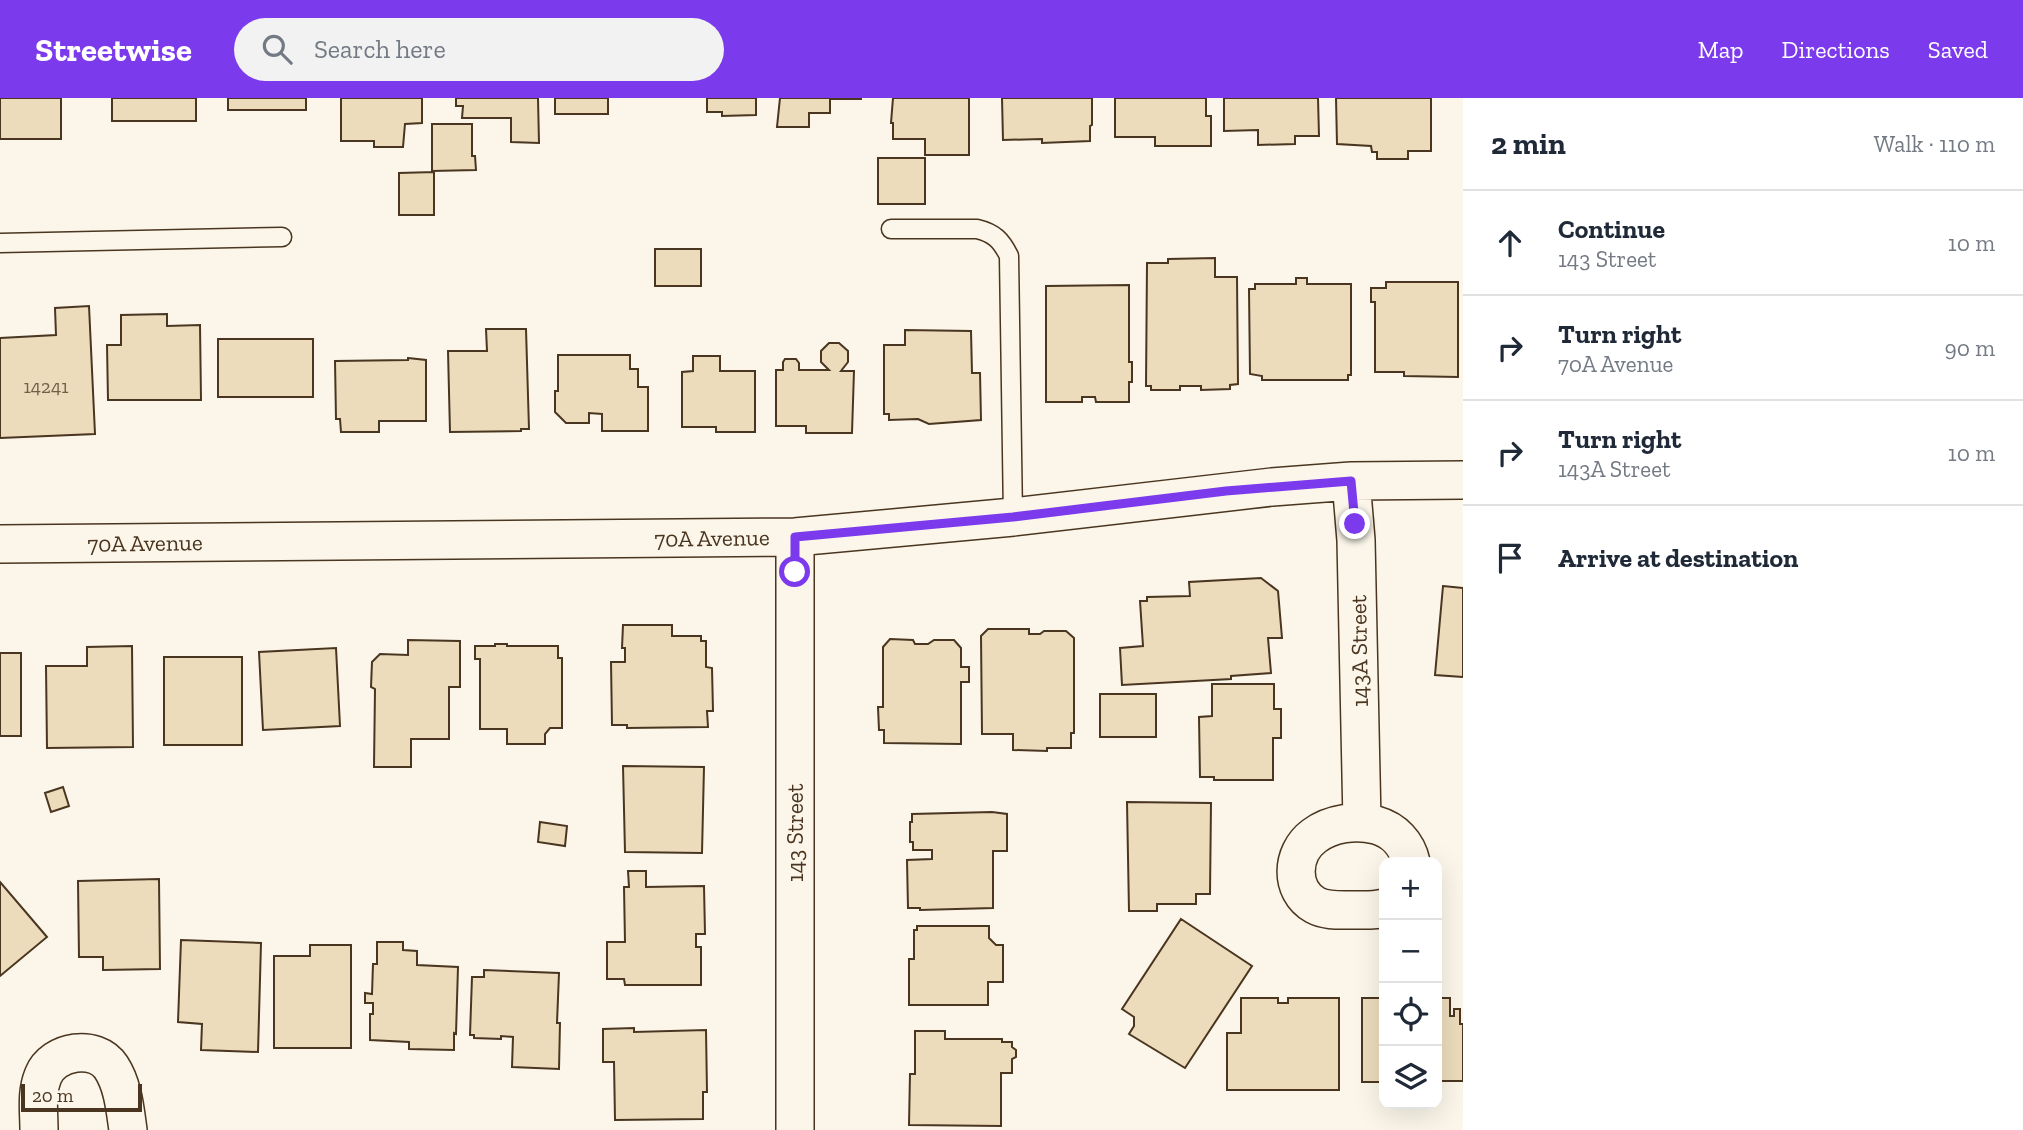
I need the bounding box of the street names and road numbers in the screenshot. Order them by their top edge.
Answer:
street label: 70A Avenue [654,523,770,553]
street label: 70A Avenue [87,528,203,558]
street label: 143A Street [1344,594,1374,707]
street label: 143 Street [781,783,809,882]

